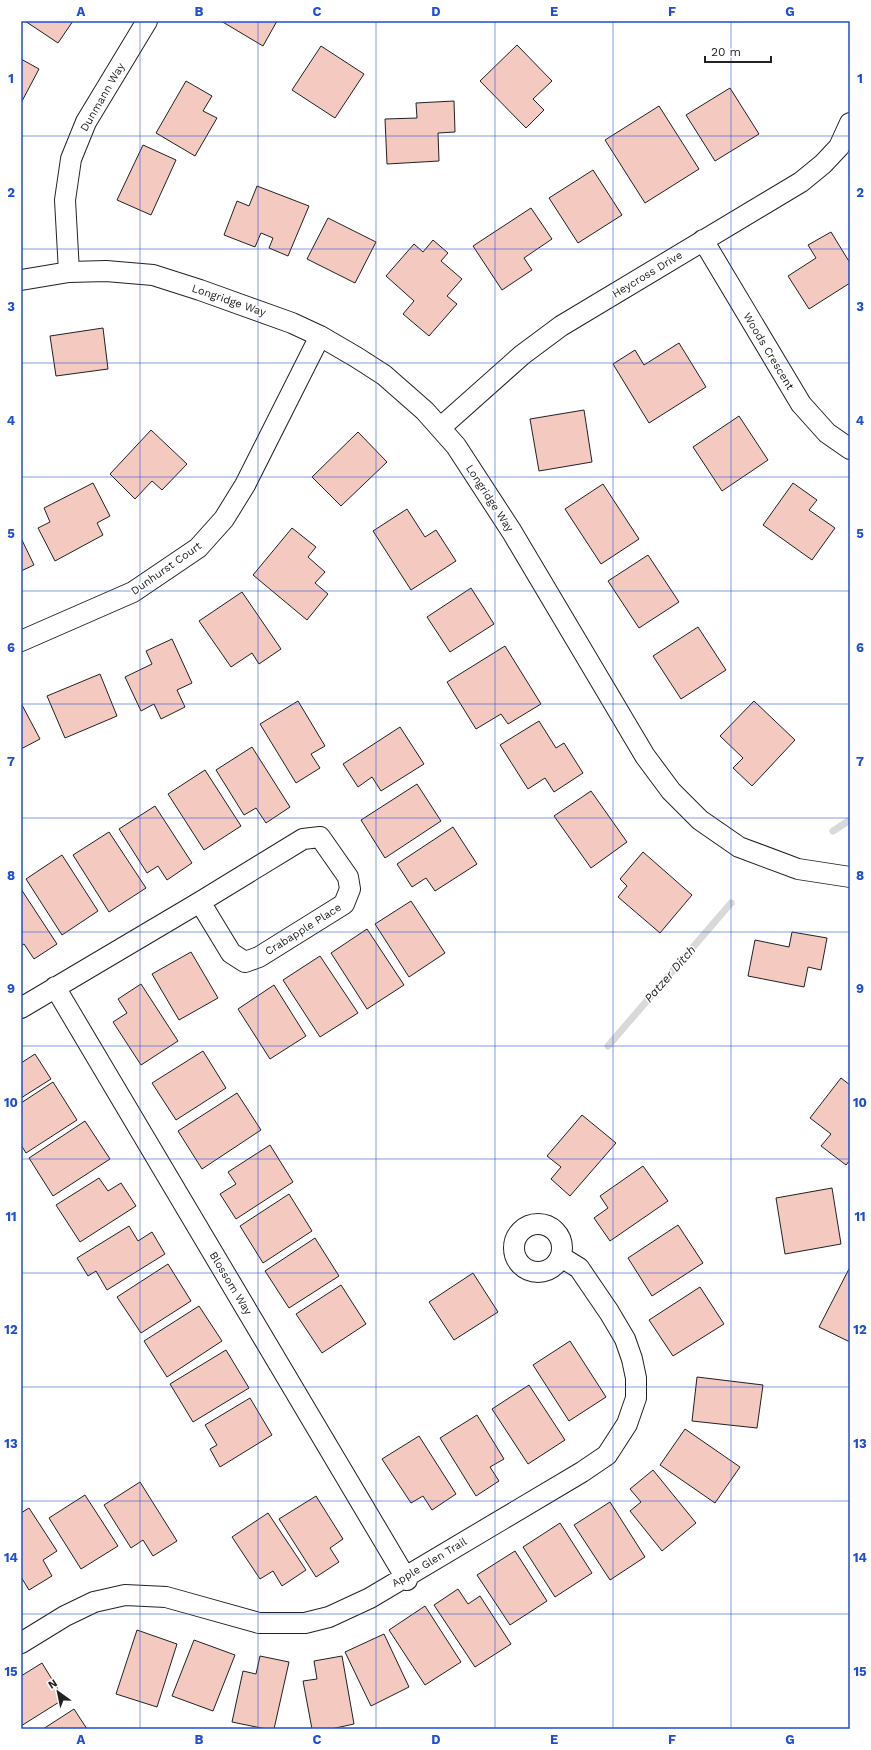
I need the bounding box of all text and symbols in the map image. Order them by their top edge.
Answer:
text: A [77,4,86,19]
text: B [195,4,204,19]
text: C [313,4,322,19]
text: D [431,4,441,19]
text: E [550,4,558,19]
text: F [668,4,676,19]
text: G [785,4,795,19]
scale bar [705,38,771,64]
text: 20 m [711,45,741,59]
street label: Dunmann Way [78,60,127,134]
text: 1 [8,71,14,86]
text: 1 [857,71,863,86]
text: 2 [7,185,15,200]
text: 2 [856,185,864,200]
street label: Heycross Drive [610,248,685,300]
street label: Longridge Way [190,282,268,319]
text: 3 [7,299,15,314]
text: 3 [856,299,864,314]
street label: Woods Crescent [740,310,797,393]
text: 4 [7,413,16,428]
text: 4 [856,413,865,428]
street label: Longridge Way [463,462,516,535]
text: 5 [7,526,15,541]
text: 5 [856,526,864,541]
street label: Dunhurst Court [128,539,204,598]
text: 6 [7,640,15,655]
text: 6 [856,640,864,655]
text: 7 [7,754,15,769]
text: 7 [856,754,864,769]
text: 8 [7,868,15,883]
text: 8 [856,868,864,883]
street label: Crabapple Place [263,901,344,958]
water label: Patzer Ditch [642,943,698,1005]
text: 9 [7,981,15,996]
text: 9 [856,981,864,996]
text: 10 [4,1095,18,1110]
text: 10 [853,1095,867,1110]
text: 11 [5,1209,17,1224]
text: 11 [854,1209,866,1224]
street label: Blossom Way [207,1249,255,1317]
text: 12 [4,1322,18,1337]
text: 12 [853,1322,867,1337]
text: 13 [4,1436,18,1451]
text: 13 [853,1436,867,1451]
street label: Apple Glen Trail [389,1535,470,1590]
text: 14 [4,1550,19,1565]
text: 14 [853,1550,868,1565]
text: 15 [4,1664,18,1679]
text: 15 [853,1664,867,1679]
north arrow [38,1672,78,1712]
text: N [46,1676,60,1692]
text: A [77,1732,86,1747]
text: B [195,1732,204,1747]
text: C [313,1732,322,1747]
text: D [431,1732,441,1747]
text: E [550,1732,558,1747]
text: F [668,1732,676,1747]
text: G [785,1732,795,1747]

